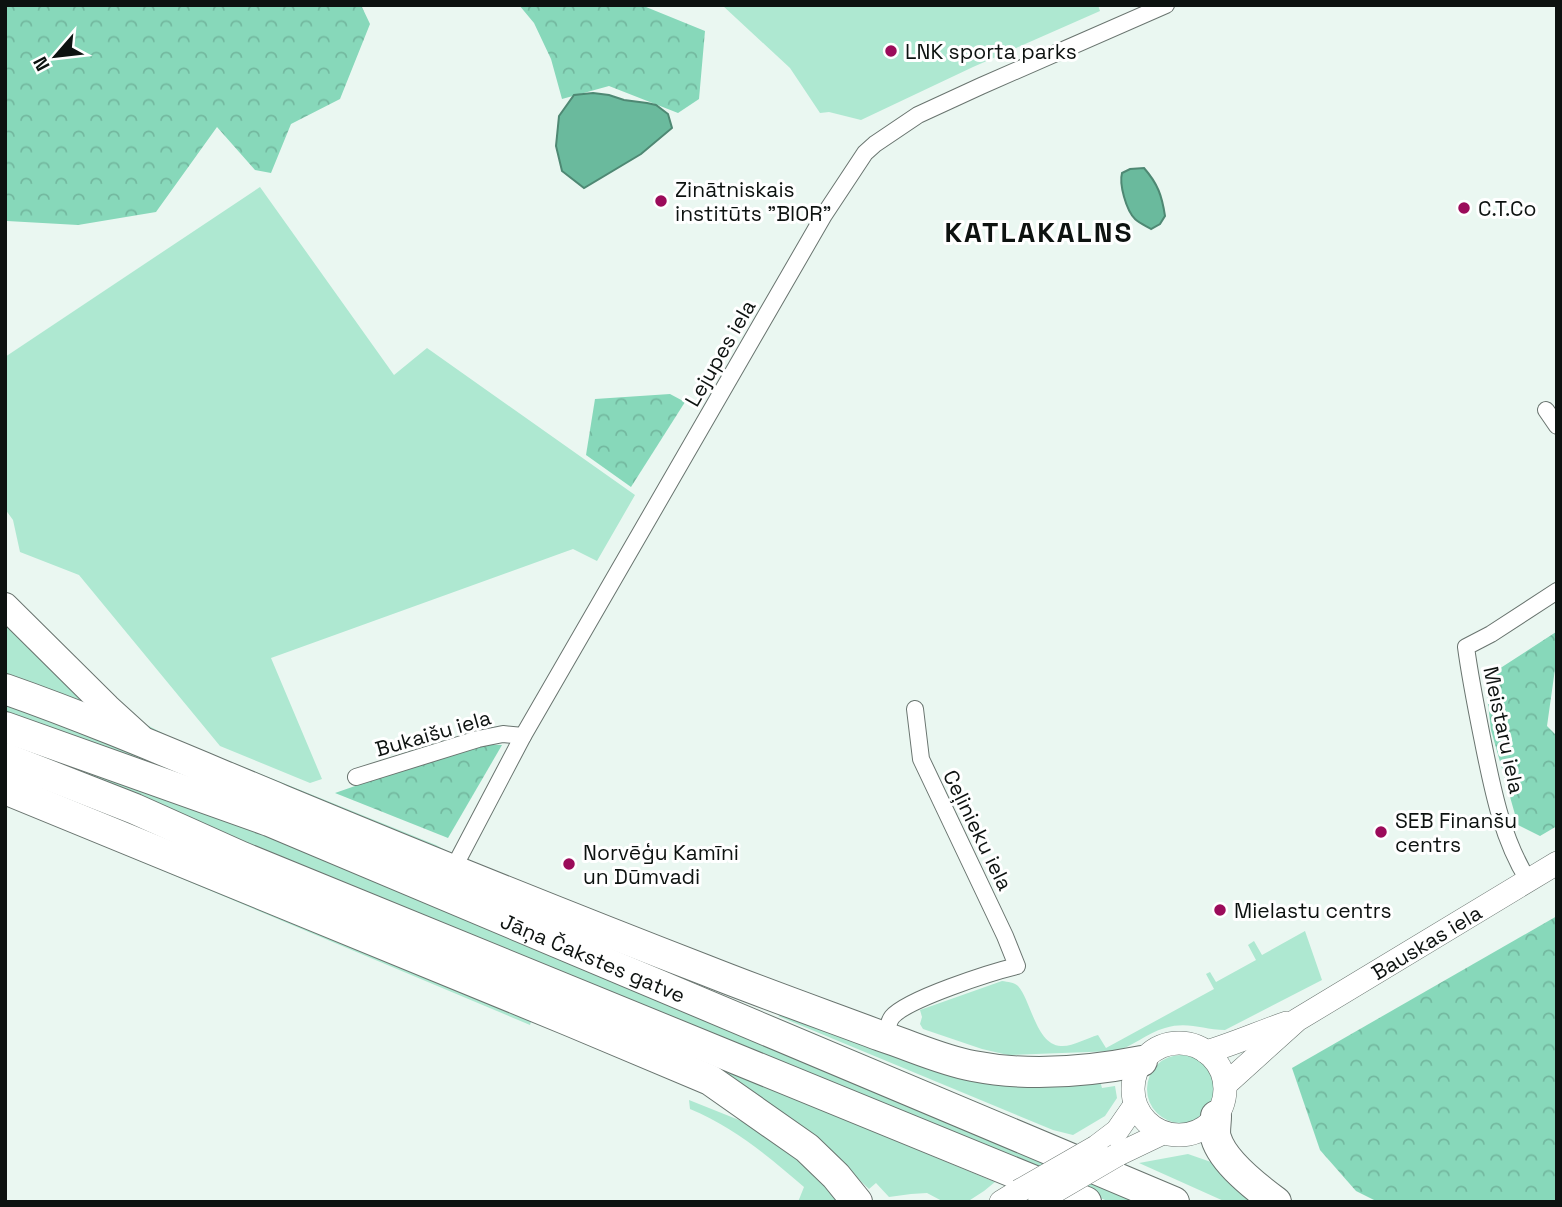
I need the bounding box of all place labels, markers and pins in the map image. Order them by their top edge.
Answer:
place label: LNK sporta parks [905,38,1077,65]
marker: LNK sporta parks [883,43,899,59]
place label: Zinātniskais institūts "BIOR" [675,176,831,227]
marker: Zinātniskais institūts "BIOR" [653,193,669,209]
place label: C.T.Co [1478,195,1536,222]
marker: C.T.Co [1456,200,1472,216]
place label: SEB Finanšu centrs [1395,807,1517,858]
marker: SEB Finanšu centrs [1373,824,1389,840]
place label: Norvēģu Kamīni un Dūmvadi [583,839,739,890]
marker: Norvēģu Kamīni un Dūmvadi [561,856,577,872]
place label: Mielastu centrs [1234,897,1392,924]
marker: Mielastu centrs [1212,902,1228,918]

